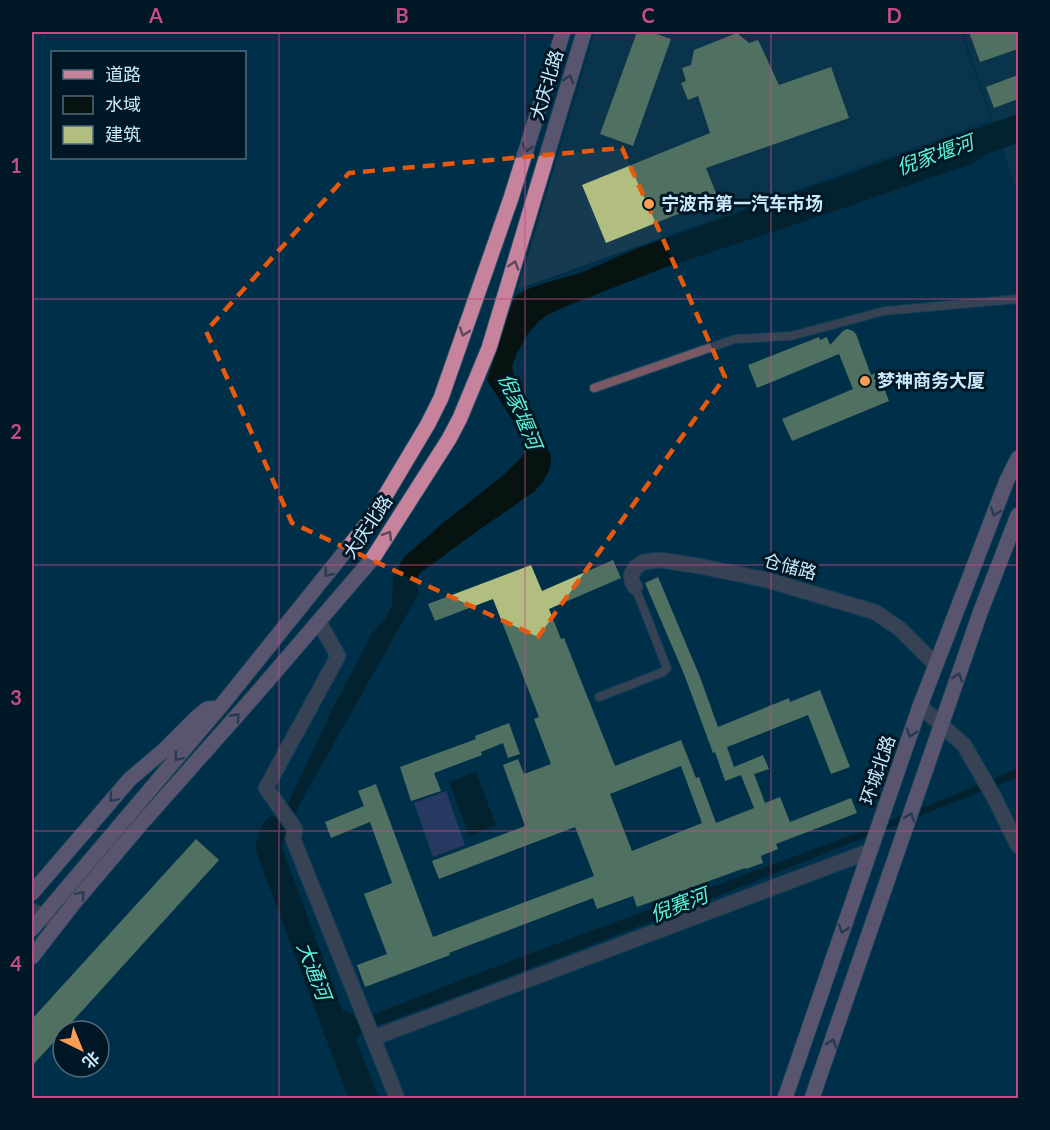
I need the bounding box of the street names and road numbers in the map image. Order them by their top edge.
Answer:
street label: 大庆北路 [525,47,567,122]
street label: 大庆北路 [338,490,396,562]
street label: 仓储路 [761,548,819,584]
street label: 环城北路 [855,732,899,807]

